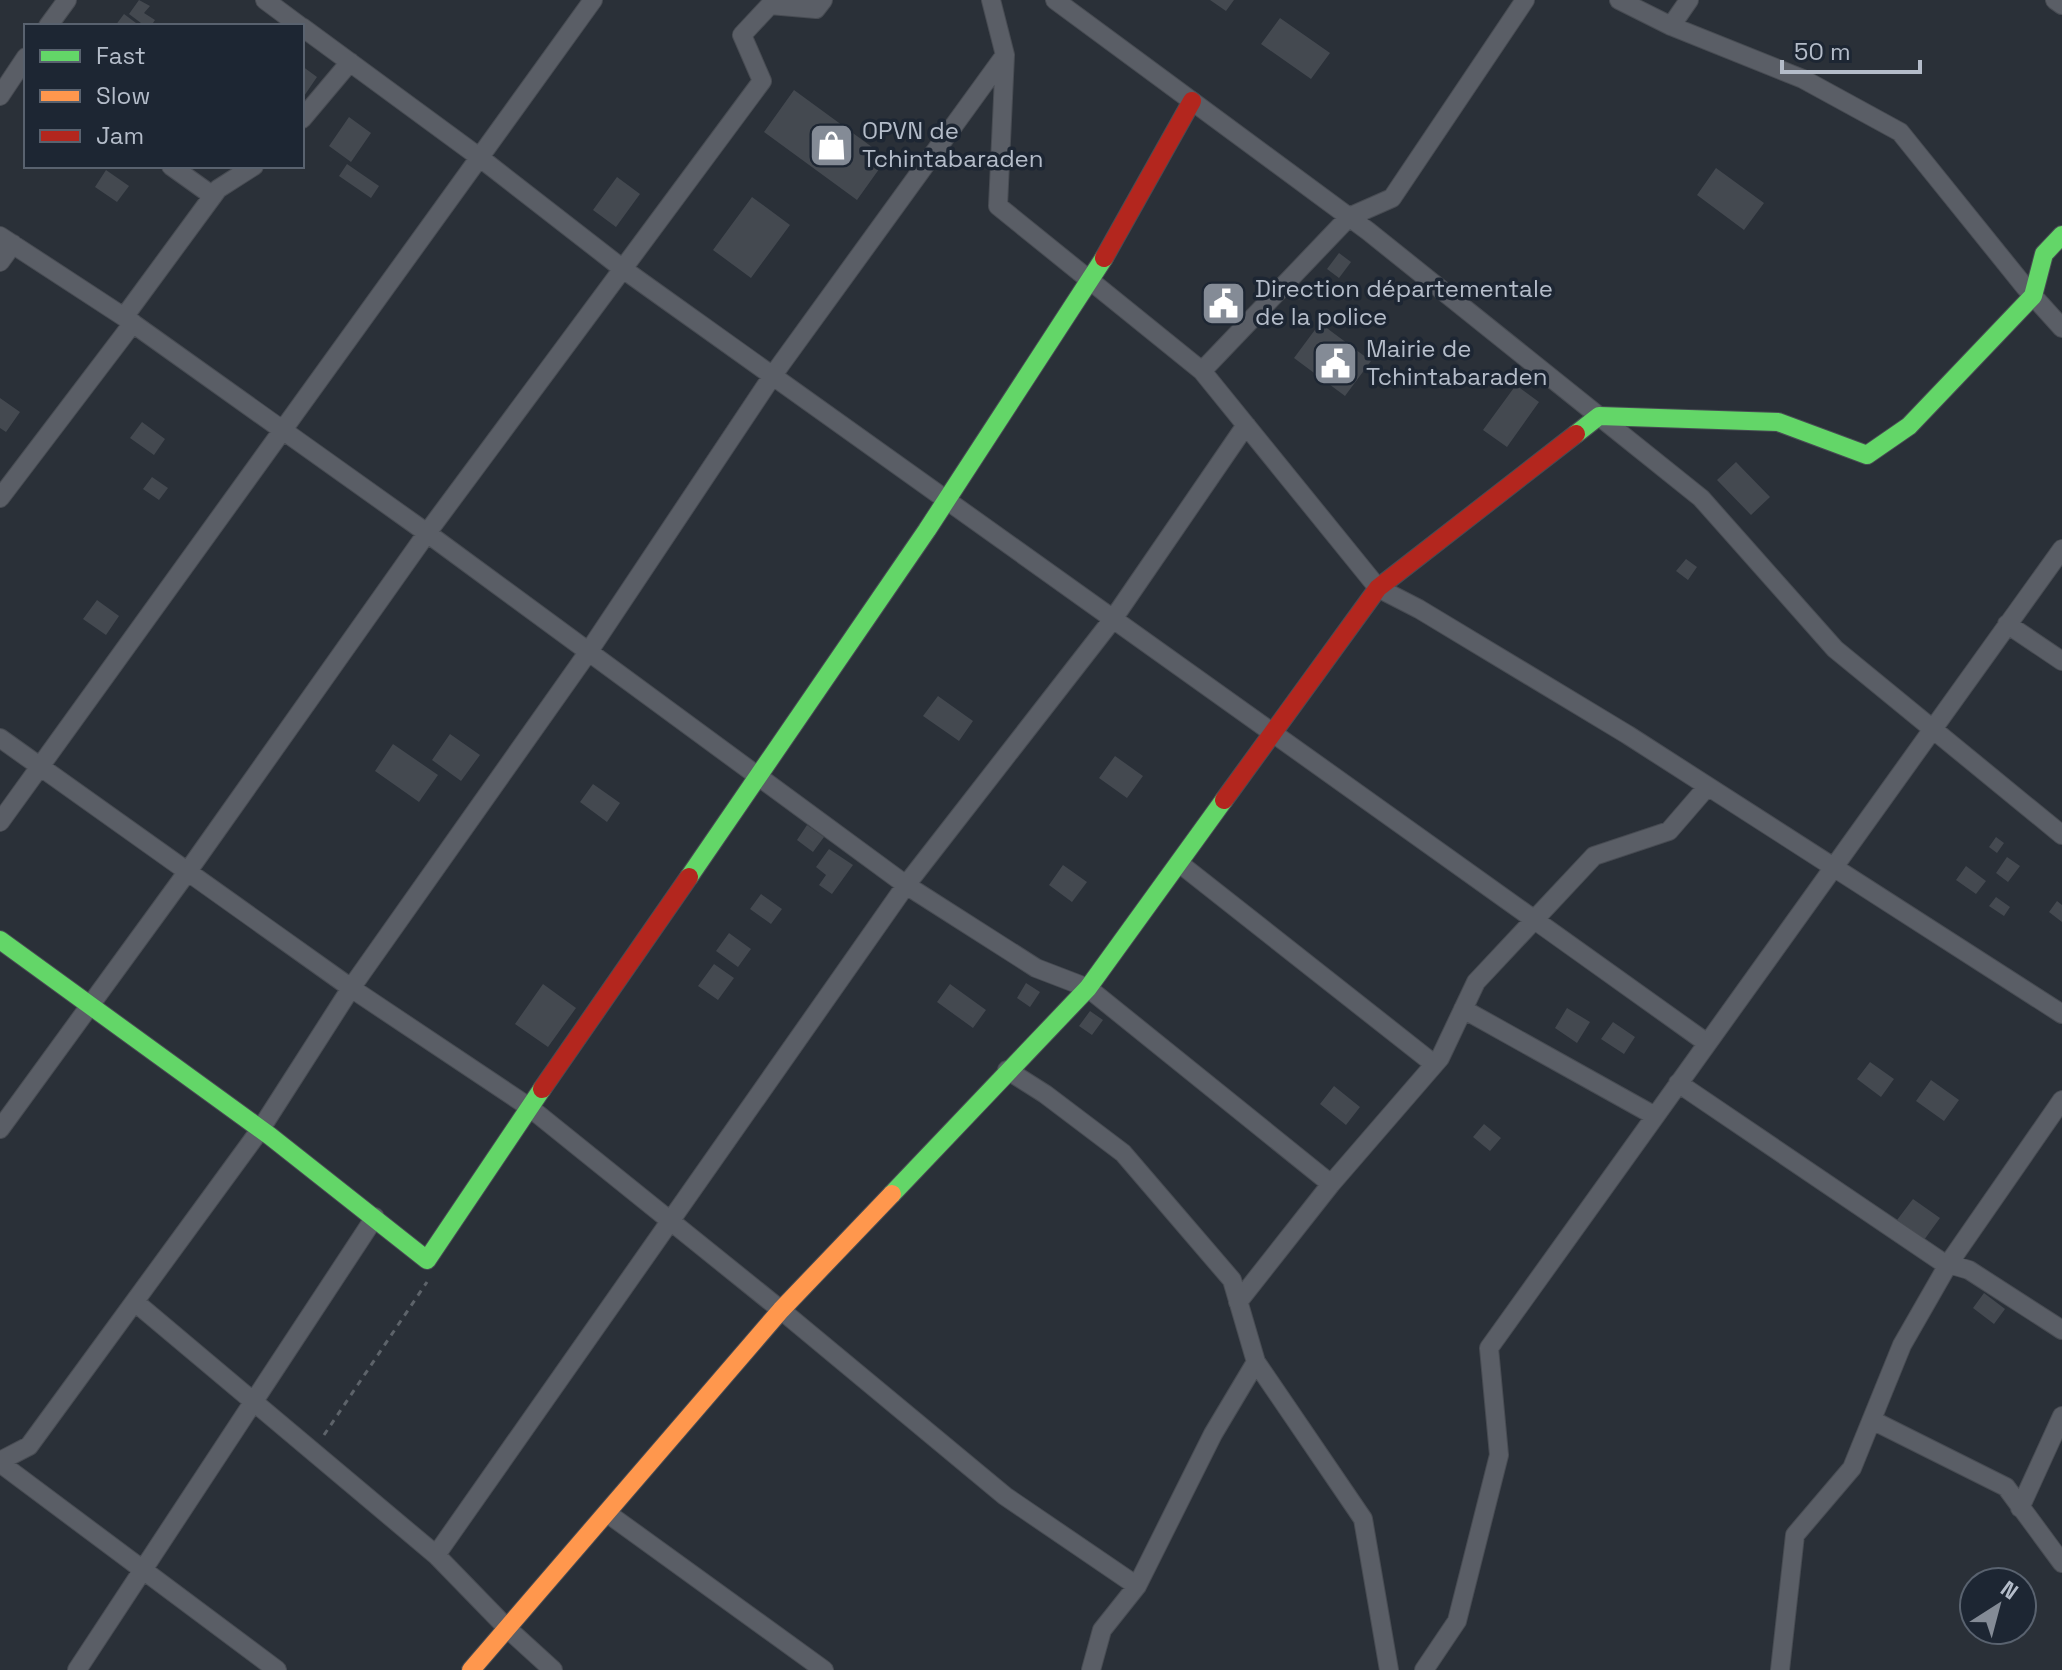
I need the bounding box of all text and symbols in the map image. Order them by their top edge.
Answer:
legend [24,24,304,168]
scale bar [1782,24,1920,74]
text: 50 m [1794,36,1851,67]
text: Fast [96,40,146,71]
text: Slow [96,80,150,111]
place label: OPVN de Tchintabaraden [862,115,1044,174]
text: Jam [96,120,144,151]
shop icon: OPVN de Tchintabaraden [807,121,855,169]
place label: Direction départementale de la police [1255,273,1553,332]
public building icon: Direction départementale de la police [1200,279,1248,327]
place label: Mairie de Tchintabaraden [1366,333,1548,392]
public building icon: Mairie de Tchintabaraden [1311,339,1359,387]
north arrow [1958,1566,2038,1646]
text: N [1996,1574,2024,1605]

